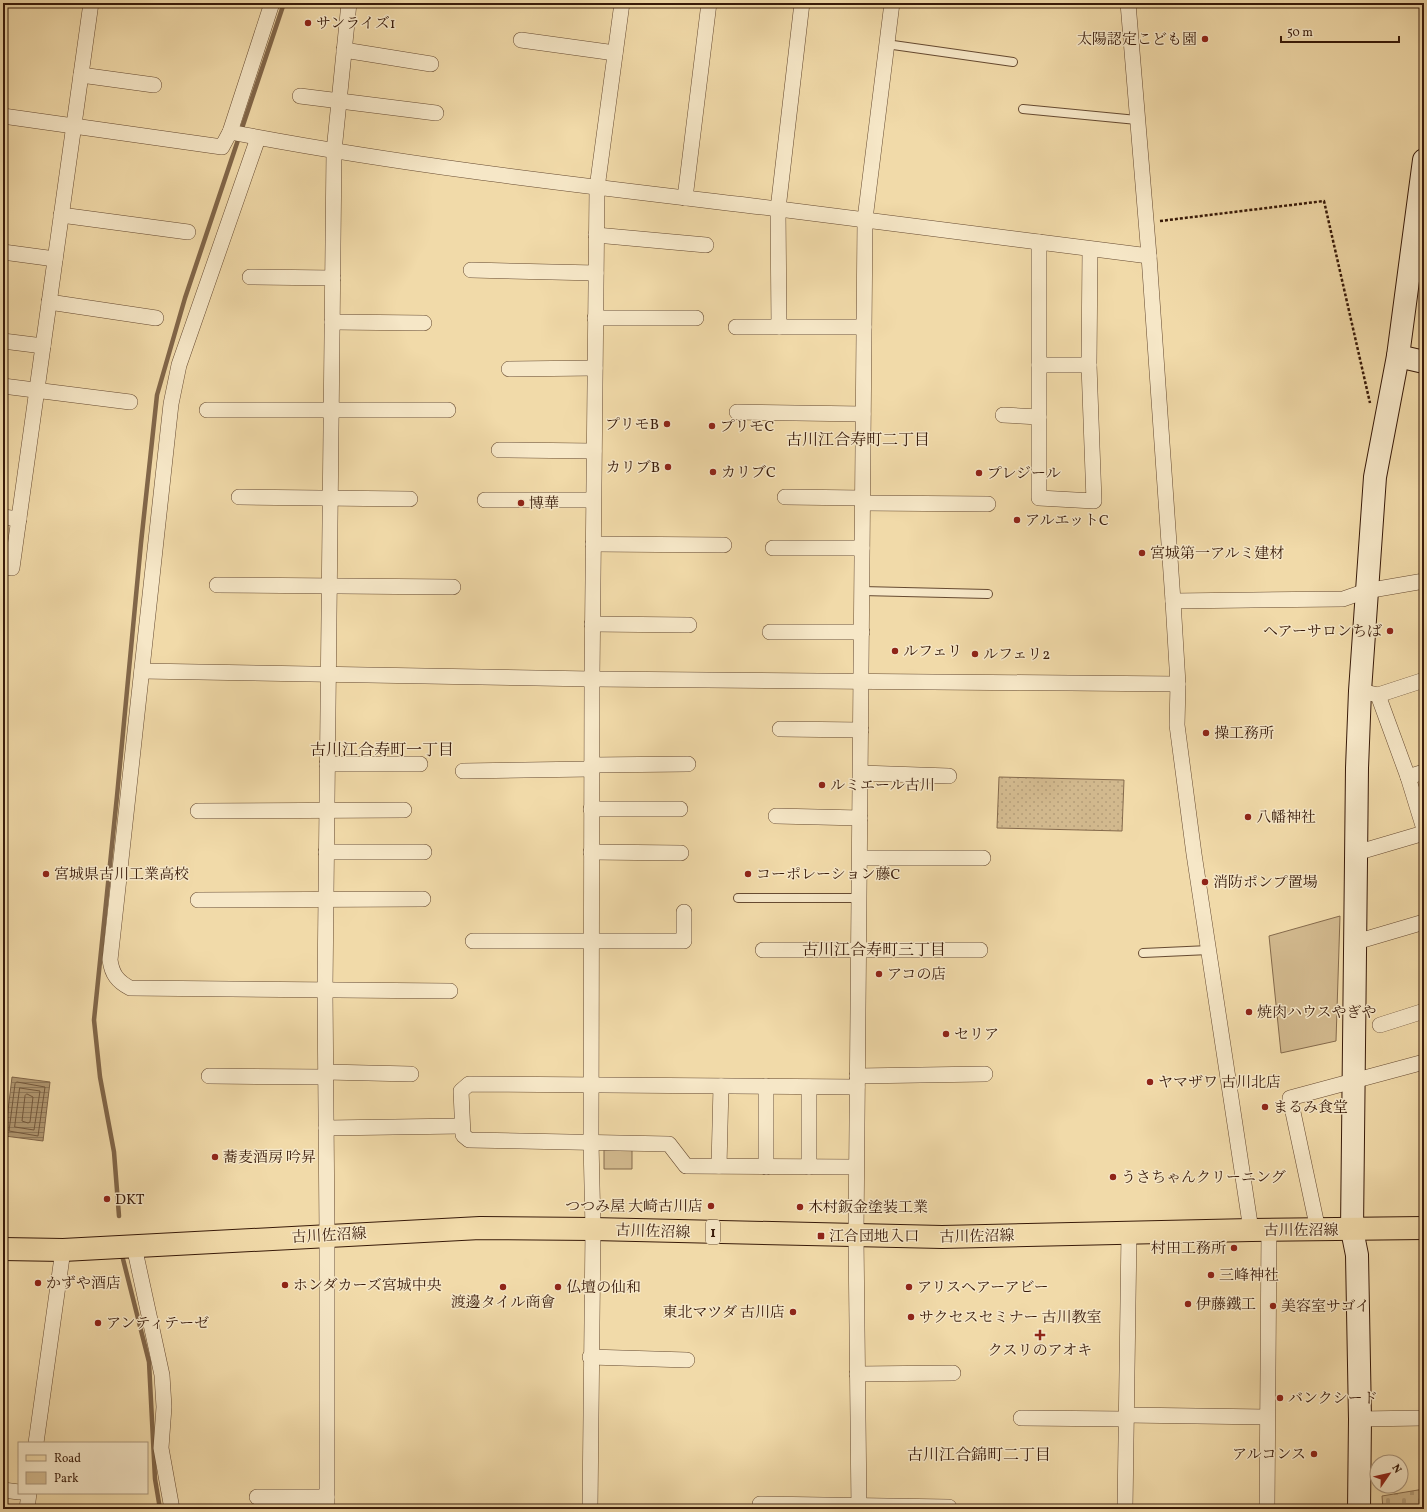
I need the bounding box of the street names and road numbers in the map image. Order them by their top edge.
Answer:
road number: 1 [706,1220,720,1244]
street label: 古川佐沼線 [615,1221,691,1244]
street label: 古川佐沼線 [1263,1221,1339,1242]
street label: 古川佐沼線 [291,1224,367,1249]
street label: 古川佐沼線 [939,1226,1015,1249]

